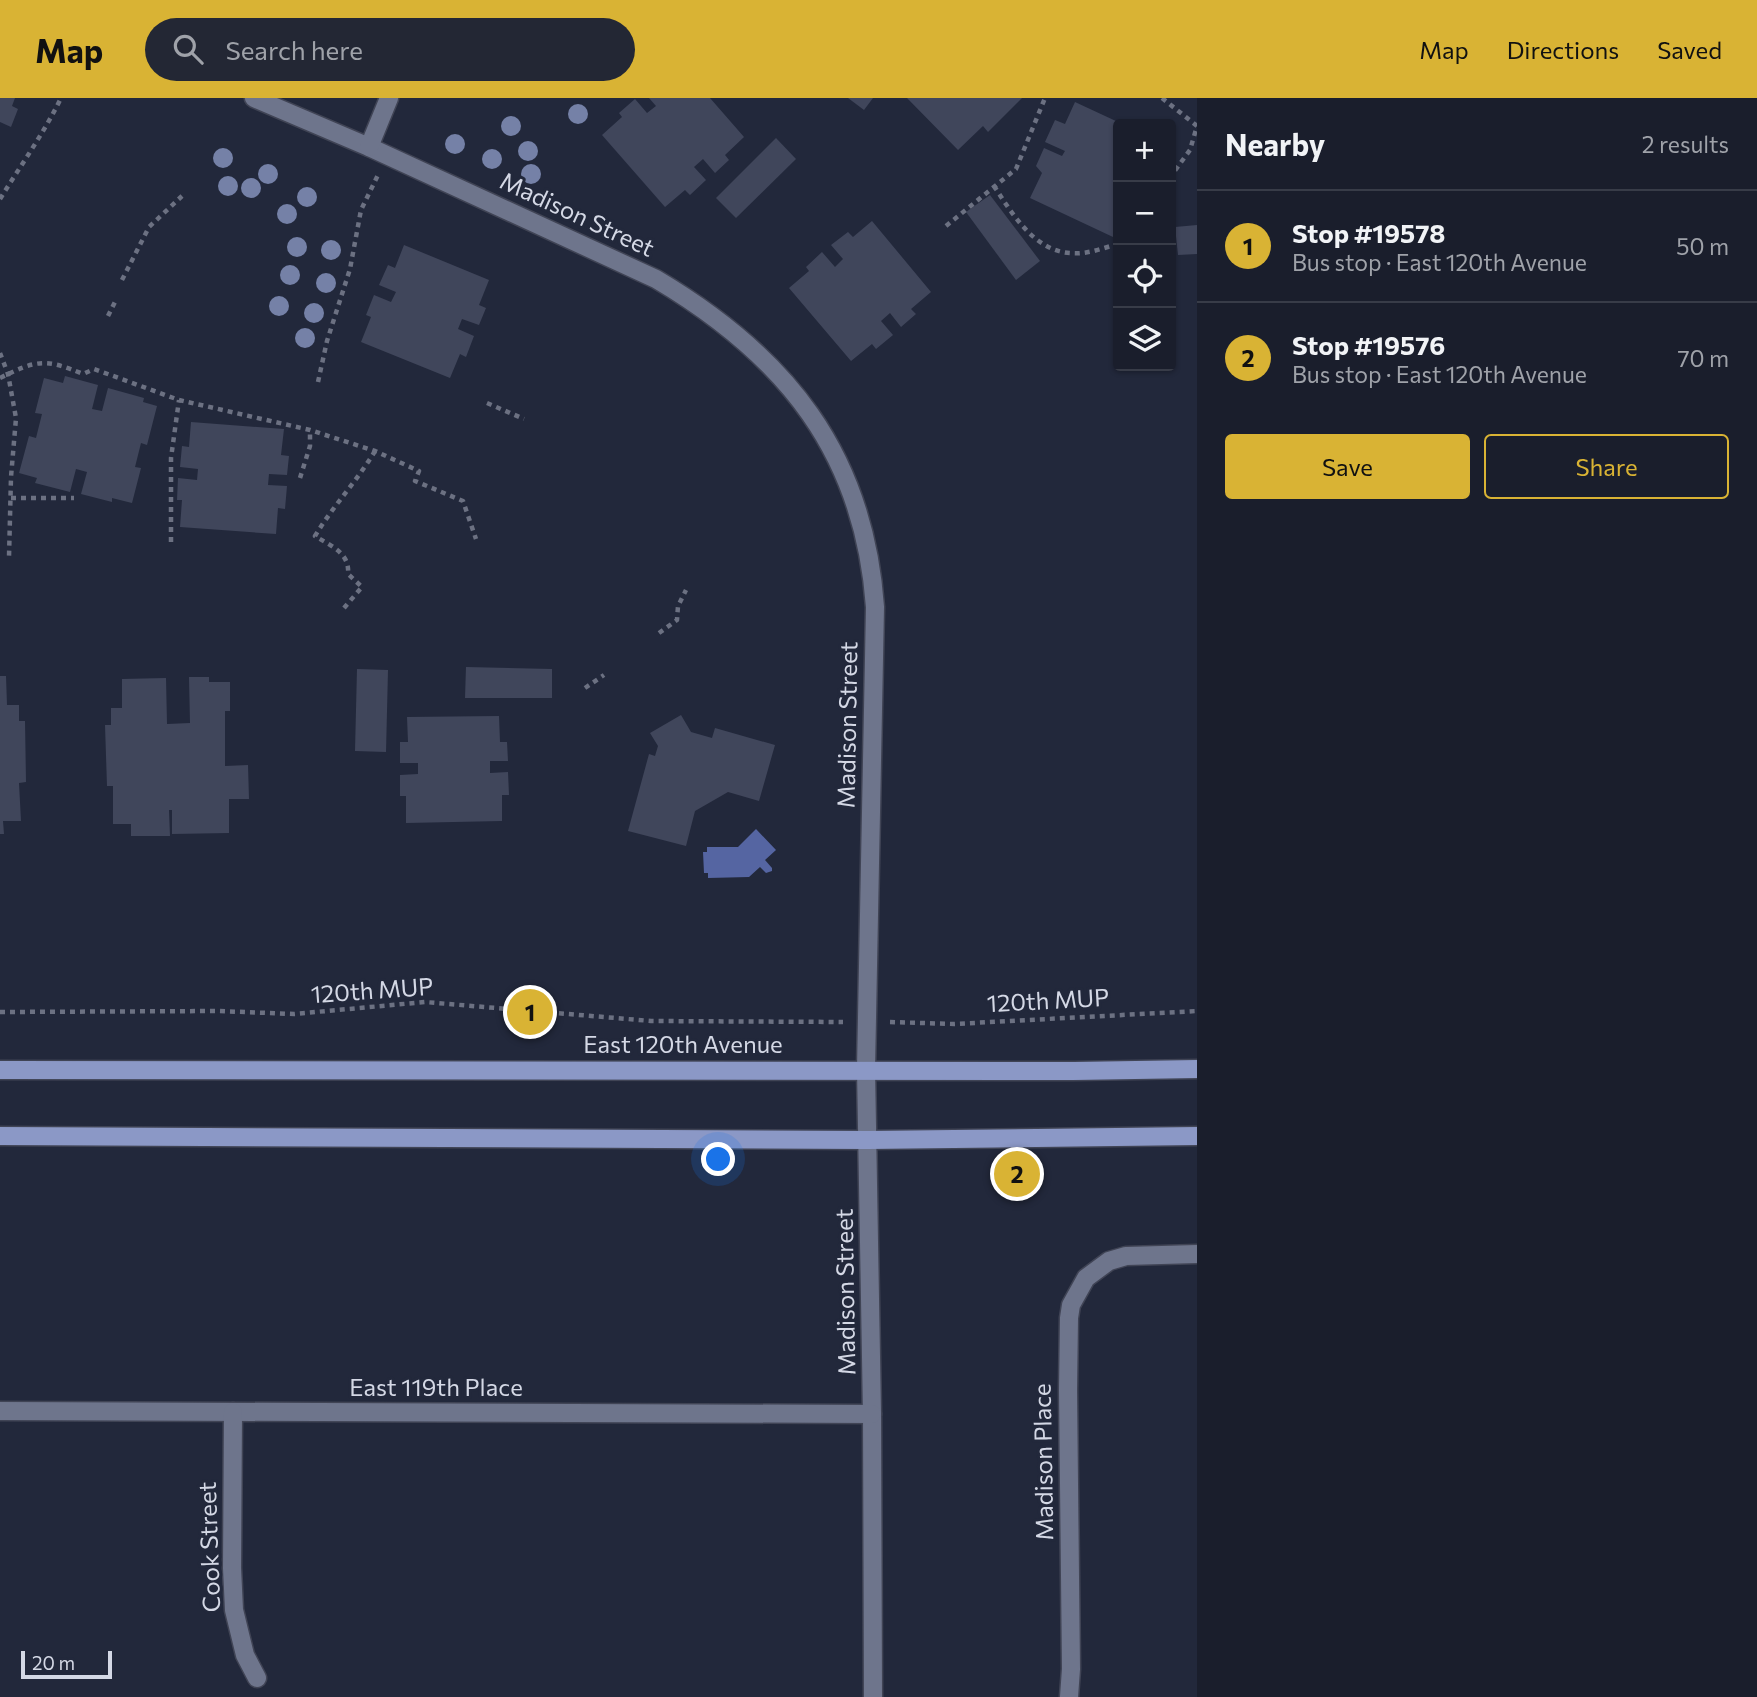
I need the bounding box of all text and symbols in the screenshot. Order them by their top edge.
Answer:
search box [145,18,635,81]
text: Map [35,29,103,70]
icon: search [169,30,207,68]
text: Search here [225,34,363,65]
text: Map [1419,35,1469,64]
text: Directions [1507,35,1619,64]
text: Saved [1657,35,1722,64]
map controls [1113,119,1176,371]
button: + [1113,119,1176,182]
text: Nearby [1225,125,1325,162]
text: 2 results [1642,130,1729,158]
street label: Madison Street [496,165,659,262]
button: − [1113,182,1176,245]
text: Stop #19578 [1292,217,1445,248]
text: 1 [1243,232,1253,260]
text: 50 m [1676,232,1729,260]
button: locate [1113,245,1176,308]
text: Bus stop · East 120th Avenue [1292,248,1587,276]
button: layers [1113,308,1176,371]
text: Stop #19576 [1292,329,1445,360]
text: 2 [1241,344,1255,372]
text: 70 m [1677,344,1729,372]
text: Bus stop · East 120th Avenue [1292,360,1587,388]
button: Save [1225,434,1470,499]
button: Share [1484,434,1729,499]
street label: Madison Street [831,641,862,809]
street label: 120th MUP [310,971,434,1008]
street label: 120th MUP [986,982,1110,1017]
pin: 1 [507,986,553,1038]
street label: East 120th Avenue [583,1029,783,1058]
your location [701,1142,735,1176]
pin: 2 [994,1148,1040,1200]
street label: Madison Street [829,1208,860,1376]
street label: East 119th Place [349,1372,523,1401]
street label: Madison Place [1027,1383,1058,1541]
street label: Cook Street [192,1481,225,1613]
scale bar [21,1648,112,1680]
text: 20 m [32,1651,75,1674]

